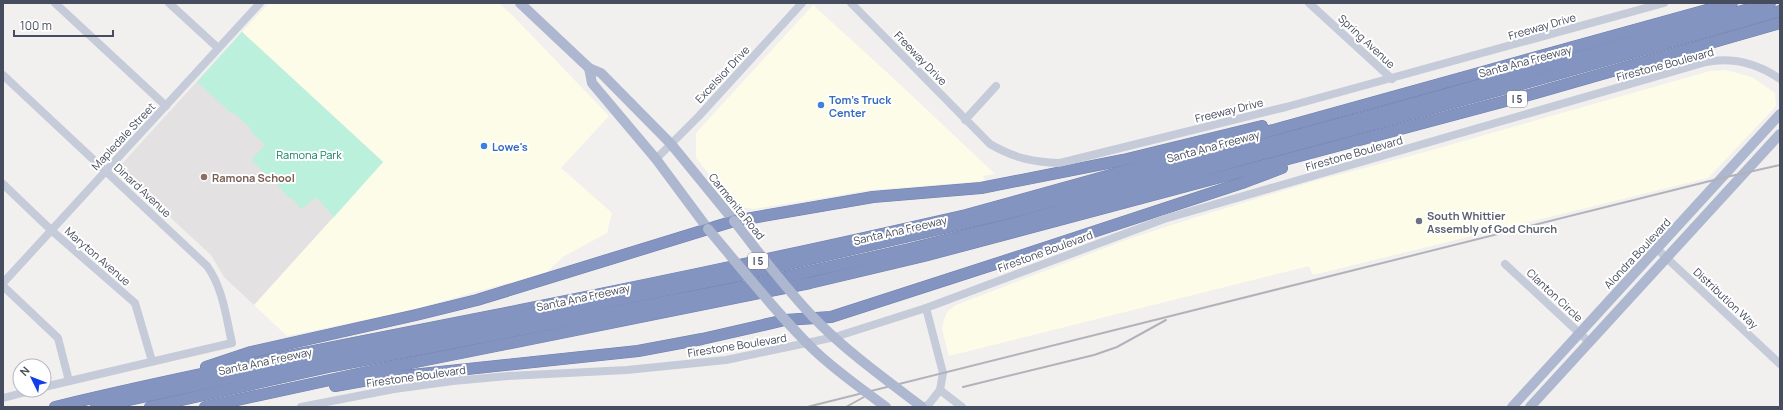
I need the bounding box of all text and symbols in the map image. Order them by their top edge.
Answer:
street label: Freeway Drive [1506,9,1578,43]
street label: Spring Avenue [1335,11,1399,72]
scale bar [14,12,113,38]
text: 100 m [20,17,52,34]
street label: Freeway Drive [891,28,951,89]
street label: Santa Ana Freeway [1477,41,1573,81]
street label: Excelsior Drive [691,42,753,106]
street label: Firestone Boulevard [1615,44,1715,84]
road number: I 5 [1507,91,1527,107]
place label: Tom's Truck Center [829,92,892,120]
street label: Freeway Drive [1193,94,1265,126]
street label: Mapledale Street [88,99,158,173]
marker: Tom's Truck Center [816,100,826,110]
street label: Santa Ana Freeway [1165,126,1261,166]
street label: Firestone Boulevard [1304,132,1404,174]
place label: Lowe's [492,139,528,154]
marker: Lowe's [479,141,489,151]
park label: Ramona Park [276,147,342,162]
street label: Dinard Avenue [111,160,175,221]
place label: Ramona School [212,170,295,185]
street label: Carmenita Road [706,170,768,242]
marker: Ramona School [199,172,209,182]
place label: South Whittier Assembly of God Church [1427,208,1557,236]
street label: Santa Ana Freeway [852,212,948,248]
street label: Alondra Boulevard [1600,214,1674,292]
marker: South Whittier Assembly of God Church [1414,216,1424,226]
street label: Maryton Avenue [62,223,135,289]
street label: Firestone Boulevard [995,227,1095,275]
road number: I 5 [748,253,768,269]
street label: Distribution Way [1690,264,1762,332]
street label: Clanton Circle [1524,265,1587,325]
street label: Santa Ana Freeway [535,280,632,314]
street label: Firestone Boulevard [686,330,788,360]
street label: Santa Ana Freeway [217,344,314,378]
north arrow [12,358,52,398]
street label: Firestone Boulevard [365,362,467,390]
text: N [16,363,33,379]

